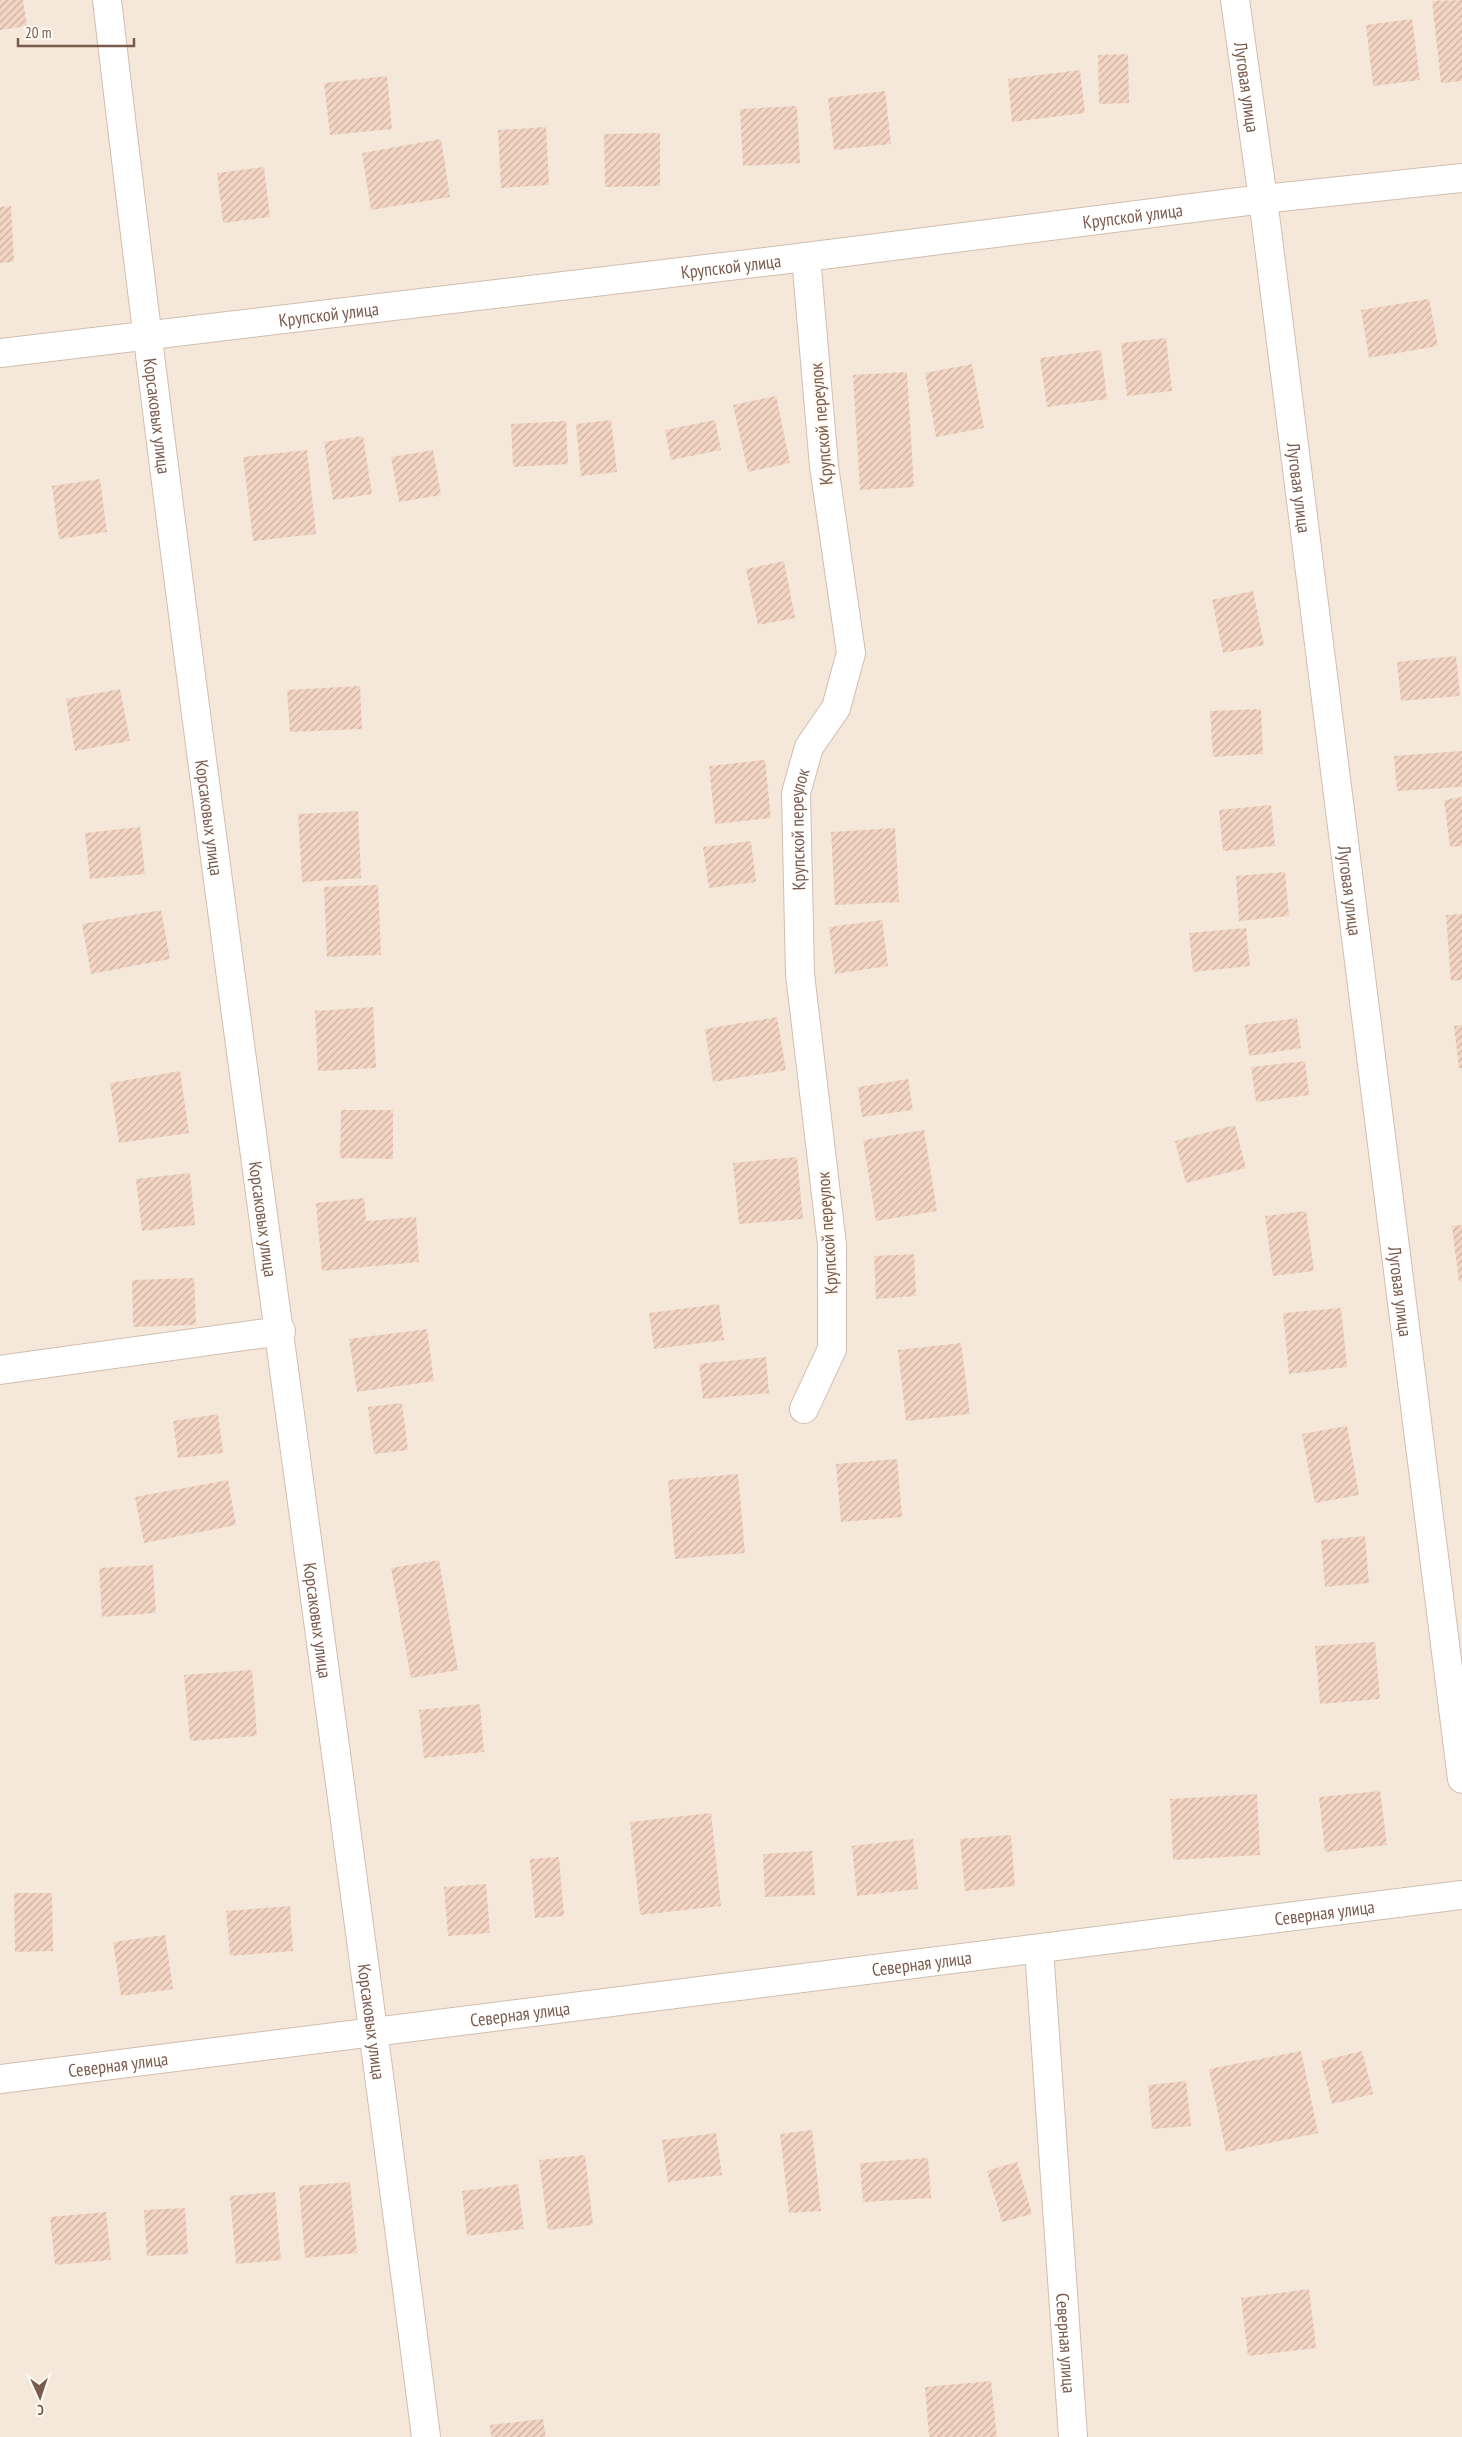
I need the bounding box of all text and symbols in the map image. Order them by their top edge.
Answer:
scale bar [18,15,134,47]
text: 20 m [25,23,51,42]
street label: Луговая улица [1229,40,1265,134]
street label: Крупской улица [1081,198,1184,233]
street label: Крупской улица [679,249,782,283]
street label: Крупской улица [277,296,380,331]
street label: Корсаковых улица [139,357,176,475]
street label: Крупской переулок [804,362,838,486]
street label: Луговая улица [1282,440,1316,534]
street label: Корсаковых улица [191,758,229,877]
street label: Крупской переулок [784,766,814,891]
street label: Луговая улица [1333,843,1367,937]
street label: Корсаковых улица [244,1160,283,1278]
street label: Крупской переулок [811,1171,843,1295]
street label: Луговая улица [1383,1244,1418,1338]
street label: Корсаковых улица [299,1561,337,1680]
street label: Северная улица [1273,1895,1376,1930]
street label: Северная улица [870,1945,973,1981]
street label: Корсаковых улица [353,1962,391,2081]
street label: Северная улица [469,1996,571,2031]
street label: Северная улица [67,2046,169,2082]
street label: Северная улица [1051,2292,1081,2394]
north arrow [15,2372,65,2422]
text: С [36,2401,44,2419]

